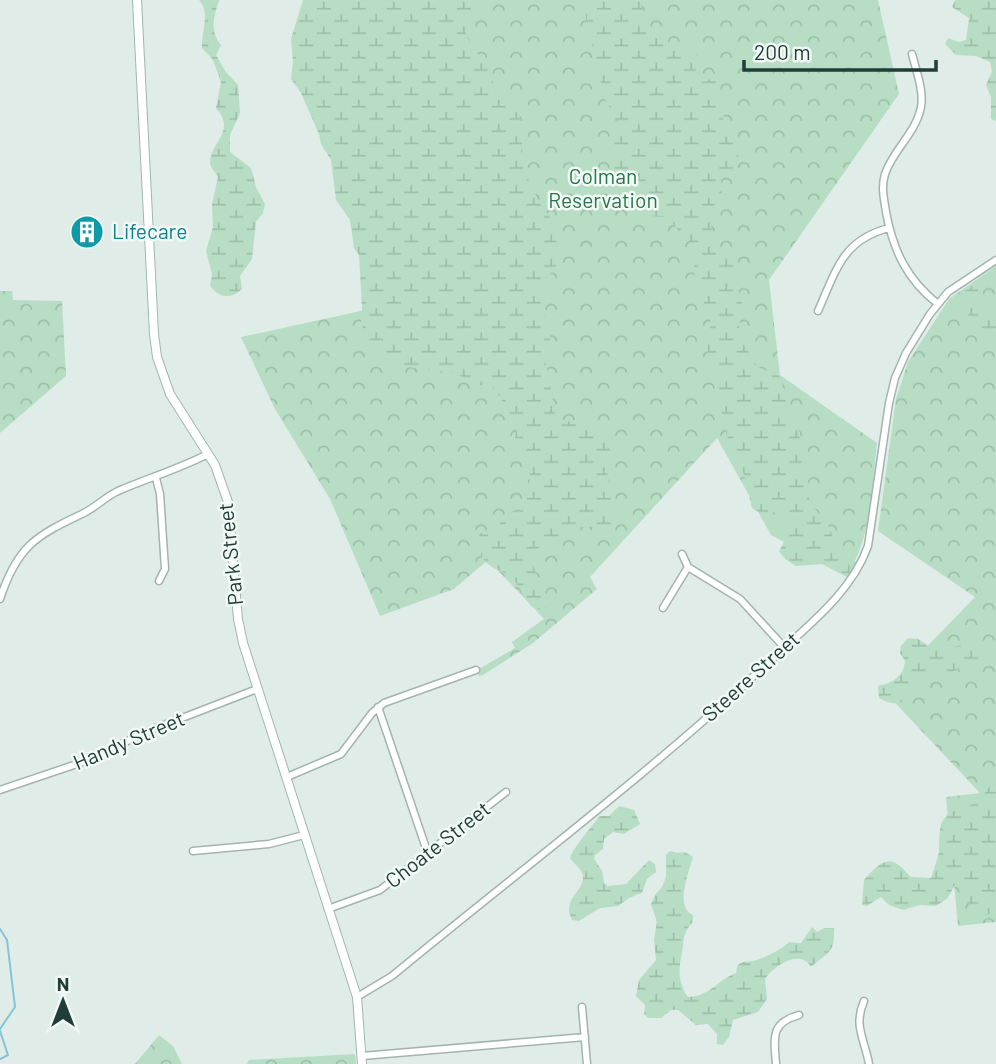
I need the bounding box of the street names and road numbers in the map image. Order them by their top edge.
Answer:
street label: Park Street [212,502,247,607]
street label: Steere Street [696,626,804,726]
street label: Handy Street [69,705,188,774]
street label: Choate Street [380,795,494,892]

